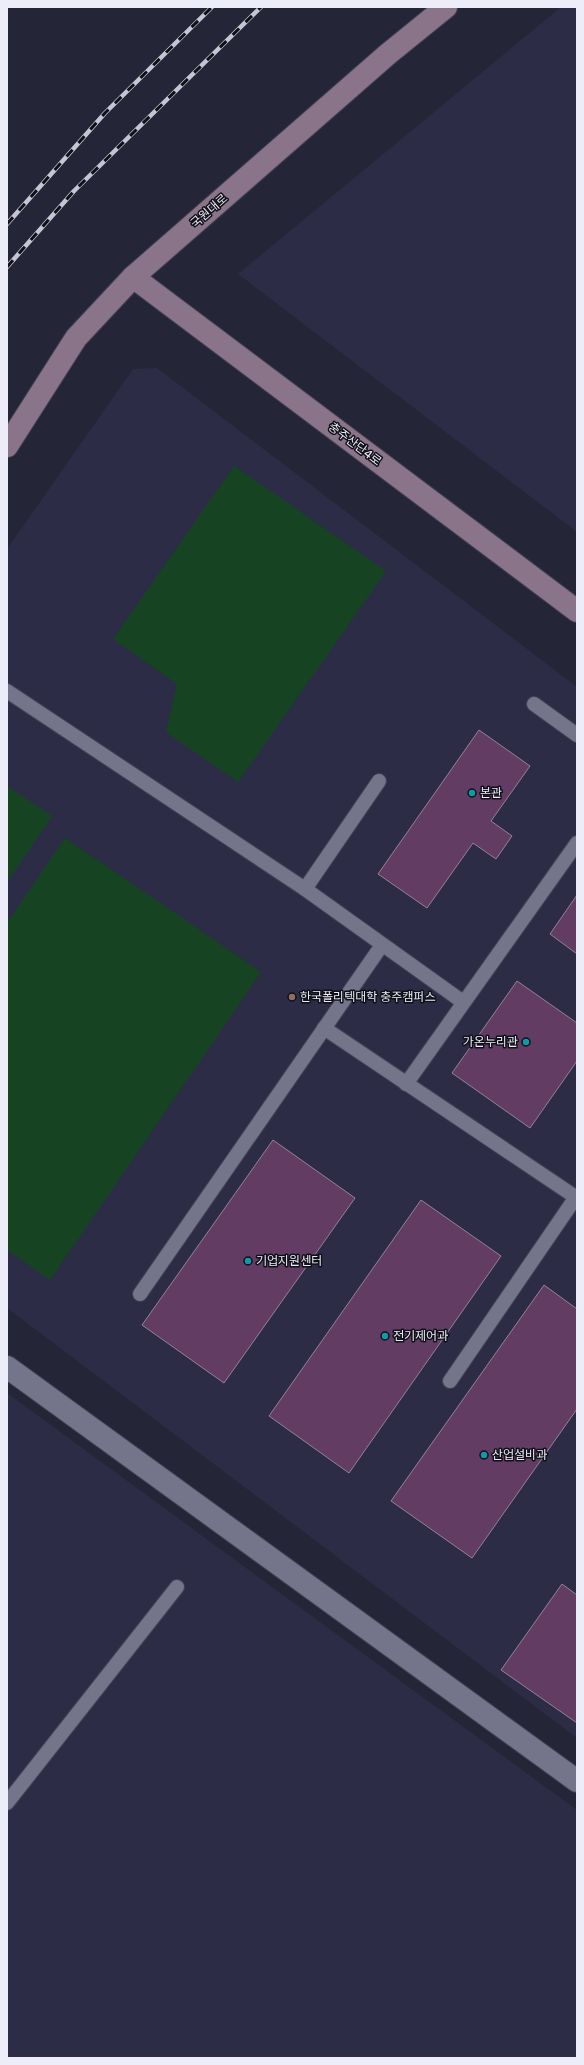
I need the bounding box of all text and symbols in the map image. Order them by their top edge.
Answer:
street label: 국원대로 [188,191,230,231]
street label: 충주산단4로 [326,420,384,468]
place label: 본관 [480,786,502,800]
marker: 본관 [467,788,477,798]
place label: 한국폴리텍대학 충주캠퍼스 [300,990,435,1004]
marker: 한국폴리텍대학 충주캠퍼스 [287,992,297,1002]
place label: 가온누리관 [463,1035,518,1049]
marker: 가온누리관 [521,1037,531,1047]
place label: 기업지원센터 [256,1254,322,1268]
marker: 기업지원센터 [243,1256,253,1266]
place label: 전기제어과 [393,1329,448,1343]
marker: 전기제어과 [380,1331,390,1341]
place label: 산업설비과 [492,1448,547,1462]
marker: 산업설비과 [479,1450,489,1460]

